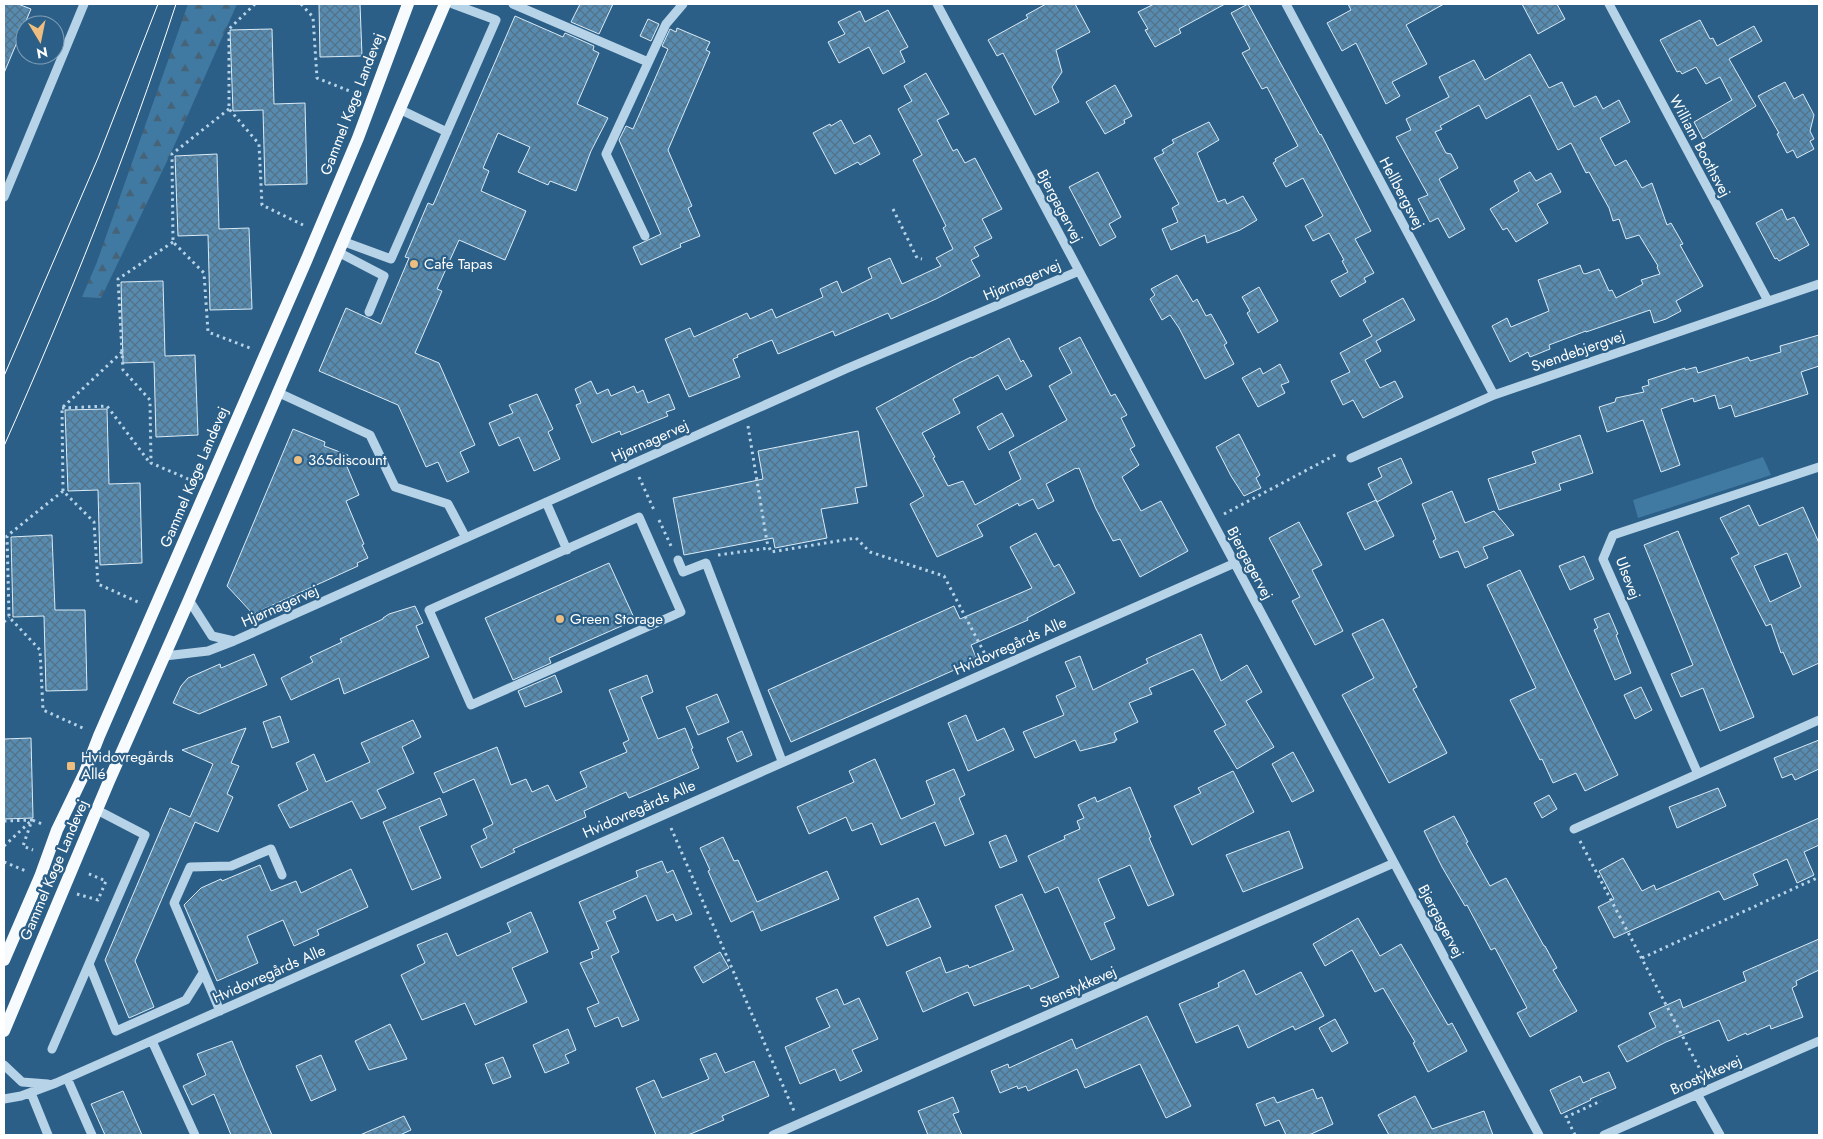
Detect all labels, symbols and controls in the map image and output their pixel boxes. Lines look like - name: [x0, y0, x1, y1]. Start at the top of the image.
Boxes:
- north arrow: [15, 15, 65, 65]
- street label: Gammel Køge Landevej: [315, 30, 389, 178]
- text: N: [35, 42, 49, 64]
- street label: William Boothsvej: [1664, 91, 1736, 201]
- street label: Hellbergsvej: [1374, 153, 1430, 233]
- street label: Bjergagervej: [1031, 165, 1089, 247]
- place label: Cafe Tapas: [424, 253, 493, 275]
- street label: Hjørnagervej: [980, 254, 1064, 306]
- marker: Cafe Tapas: [408, 258, 420, 270]
- street label: Svendebjergvej: [1528, 325, 1628, 377]
- street label: Gammel Køge Landevej: [154, 403, 234, 551]
- street label: Hjørnagervej: [608, 414, 692, 468]
- place label: 365discount: [308, 449, 387, 471]
- marker: 365discount: [292, 454, 304, 466]
- street label: Bjergagervej: [1221, 522, 1279, 604]
- street label: Ulsevej: [1610, 553, 1646, 603]
- street label: Hjørnagervej: [238, 579, 322, 633]
- place label: Green Storage: [570, 608, 663, 630]
- street label: Hvidovregårds Alle: [950, 611, 1070, 681]
- marker: Green Storage: [554, 613, 566, 625]
- place label: Hvidovregårds Allé: [81, 746, 174, 785]
- marker: Hvidovregårds Allé: [65, 760, 77, 772]
- street label: Hvidovregårds Alle: [579, 774, 699, 844]
- street label: Gammel Køge Landevej: [14, 796, 94, 944]
- street label: Bjergagervej: [1412, 880, 1470, 962]
- street label: Hvidovregårds Alle: [209, 939, 329, 1009]
- street label: Stenstykkevej: [1036, 960, 1120, 1014]
- street label: Brostykkevej: [1667, 1049, 1745, 1101]

